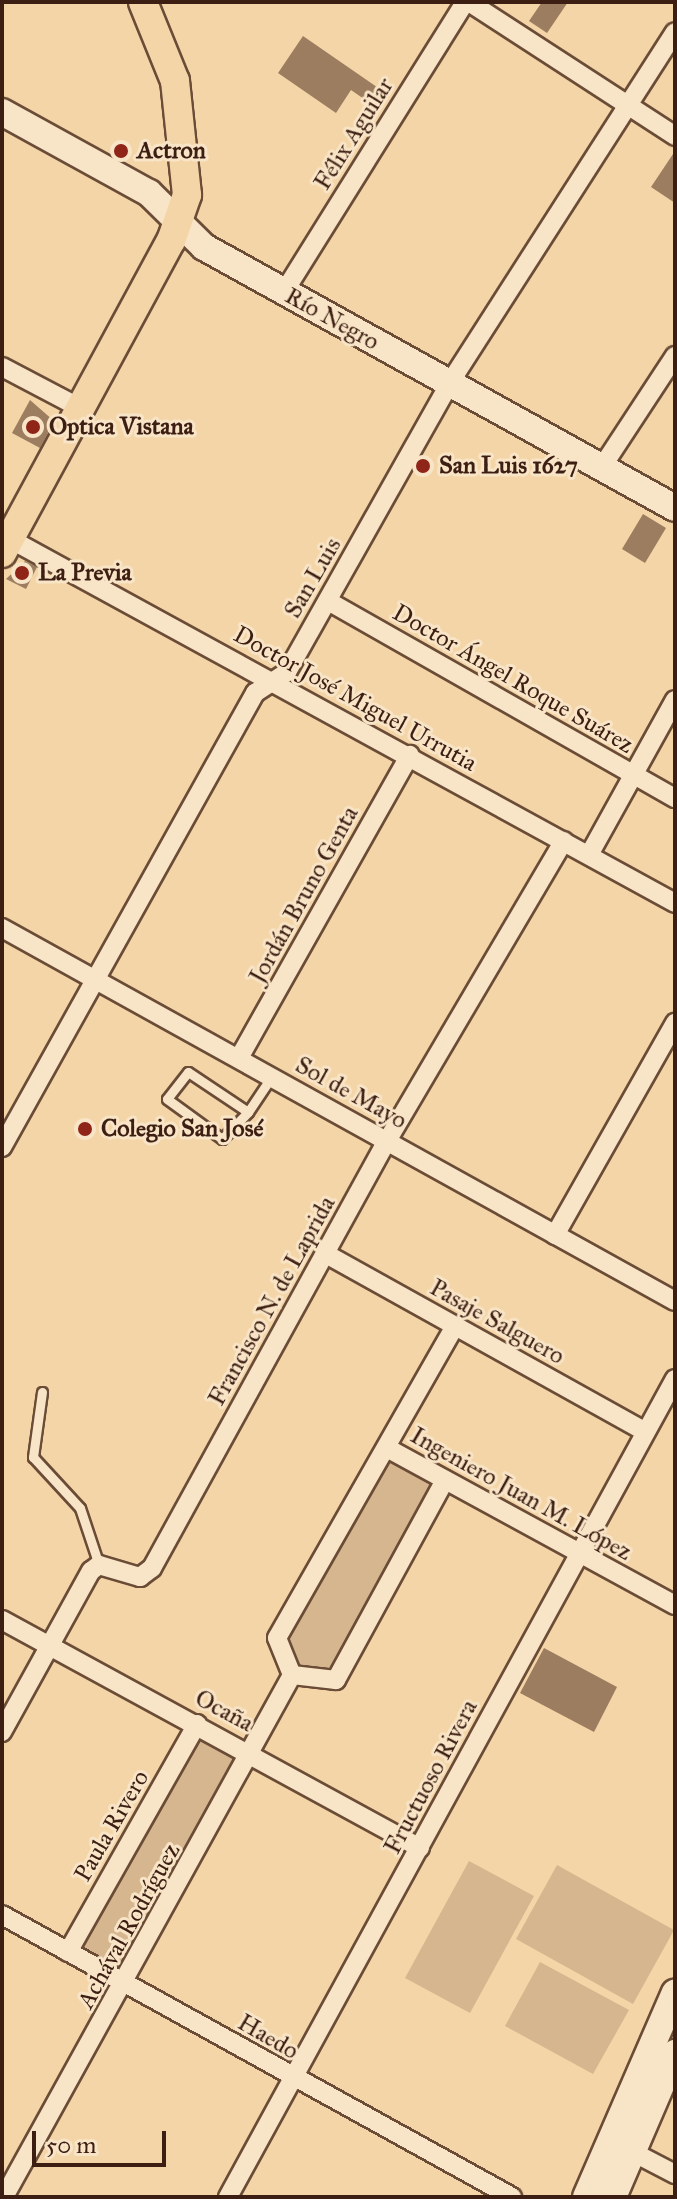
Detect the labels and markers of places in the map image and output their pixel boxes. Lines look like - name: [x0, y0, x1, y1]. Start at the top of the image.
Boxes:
- place label: Actron: [137, 137, 206, 165]
- marker: Actron: [112, 142, 130, 160]
- place label: Optica Vistana: [49, 413, 194, 441]
- marker: Optica Vistana: [24, 418, 42, 436]
- place label: San Luis 1627: [439, 452, 578, 480]
- marker: San Luis 1627: [414, 457, 432, 475]
- place label: La Previa: [38, 559, 132, 587]
- marker: La Previa: [13, 564, 31, 582]
- place label: Colegio San José: [101, 1115, 263, 1143]
- marker: Colegio San José: [76, 1120, 94, 1138]

